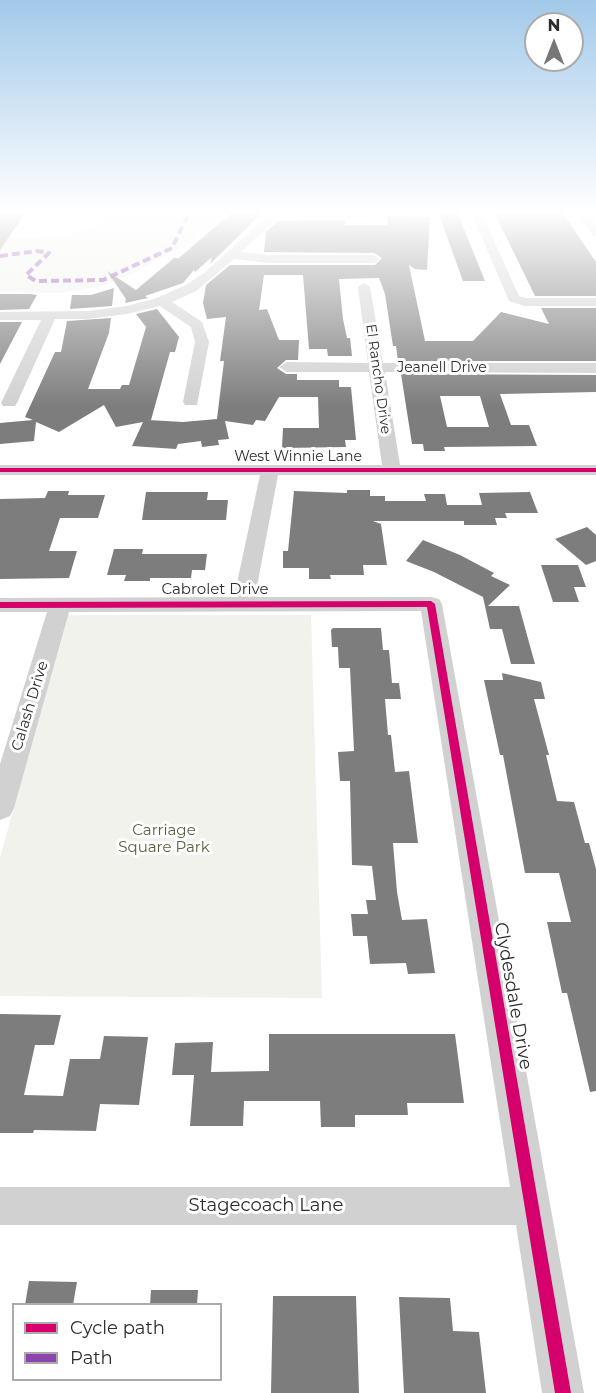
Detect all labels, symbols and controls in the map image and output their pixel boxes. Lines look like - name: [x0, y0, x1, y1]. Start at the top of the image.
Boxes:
- north arrow: [524, 12, 584, 72]
- text: N: [548, 16, 560, 35]
- street label: El Rancho Drive: [362, 323, 394, 435]
- street label: Jeanell Drive: [397, 360, 487, 376]
- street label: West Winnie Lane: [234, 449, 362, 465]
- street label: Cabrolet Drive: [161, 581, 269, 599]
- street label: Calash Drive: [8, 659, 52, 753]
- park label: Carriage Square Park: [118, 822, 210, 857]
- street label: Clydesdale Drive: [489, 921, 537, 1071]
- street label: Stagecoach Lane: [189, 1195, 343, 1217]
- legend: [12, 1303, 222, 1381]
- text: Cycle path: [70, 1317, 165, 1339]
- text: Path: [70, 1347, 113, 1369]

